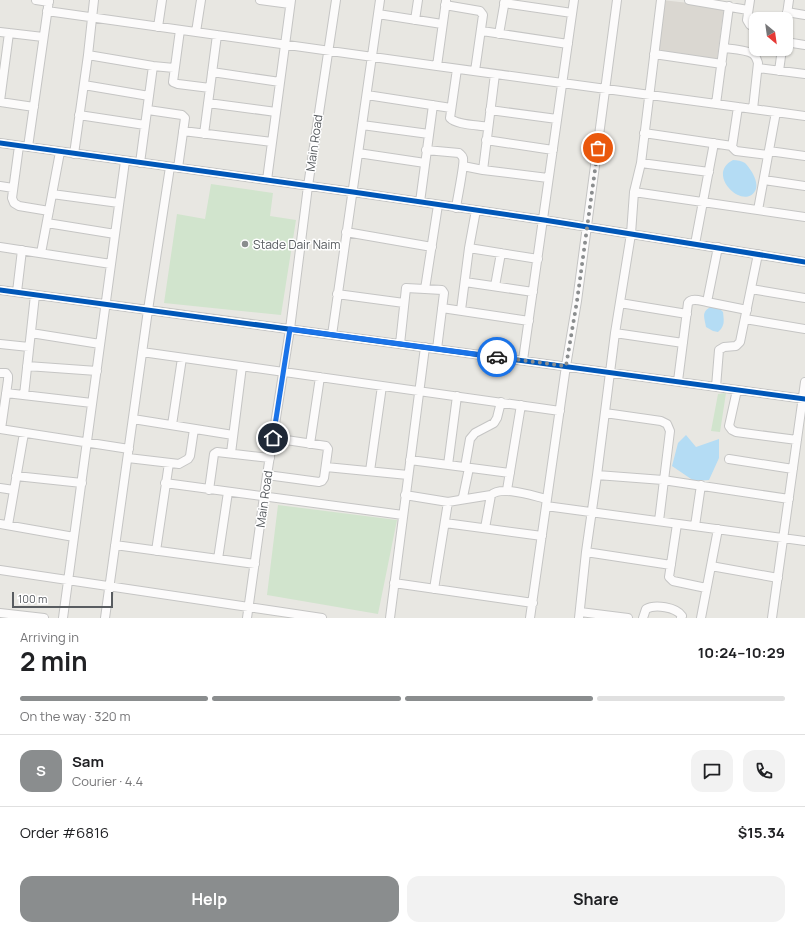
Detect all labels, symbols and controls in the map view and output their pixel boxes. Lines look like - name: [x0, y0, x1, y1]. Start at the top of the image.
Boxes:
- north arrow: [749, 12, 793, 56]
- map controls: [749, 12, 793, 56]
- street label: Main Road: [302, 113, 326, 173]
- pin: [581, 131, 615, 165]
- icon: bag: [587, 137, 609, 159]
- place label: Stade Dair Naim: [253, 236, 341, 253]
- marker: Stade Dair Naim: [240, 239, 250, 249]
- courier: [477, 337, 517, 377]
- icon: car: [486, 346, 508, 368]
- pin: [256, 421, 290, 455]
- icon: home: [262, 427, 284, 449]
- street label: Main Road: [252, 469, 276, 529]
- scale bar: [12, 590, 113, 609]
- text: 100 m: [18, 591, 47, 606]
- text: Arriving in: [20, 628, 79, 646]
- text: 10:24–10:29: [698, 642, 785, 663]
- text: 2 min: [20, 643, 88, 679]
- text: On the way · 320 m: [20, 707, 130, 725]
- button: chat: [691, 750, 733, 792]
- button: phone: [743, 750, 785, 792]
- text: Sam: [72, 751, 104, 772]
- text: S: [36, 760, 46, 781]
- text: Courier · 4.4: [72, 772, 143, 790]
- text: Order #6816: [20, 822, 109, 843]
- text: $15.34: [738, 822, 785, 843]
- button: Help: [20, 876, 399, 922]
- button: Share: [407, 876, 785, 922]

